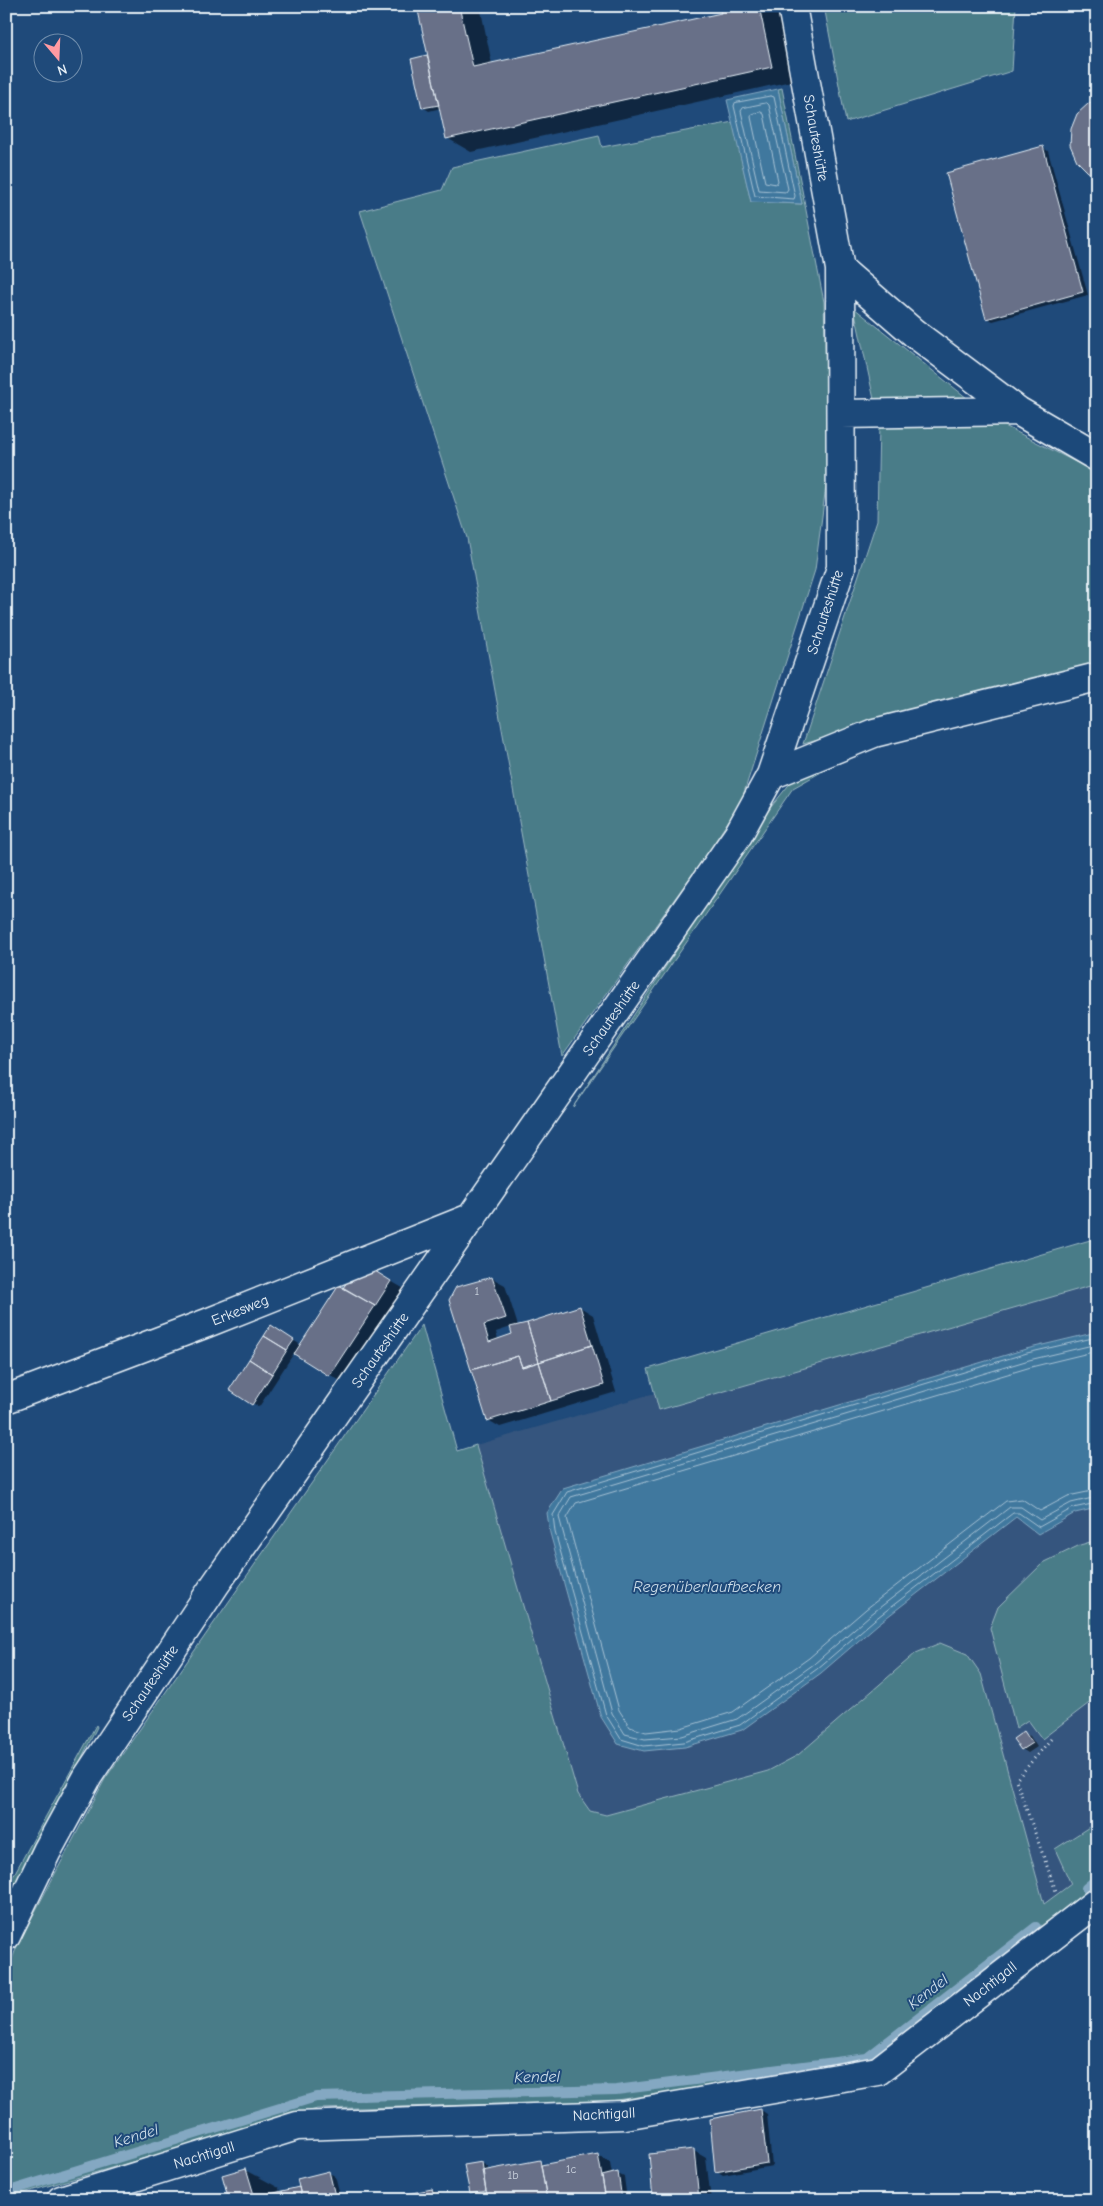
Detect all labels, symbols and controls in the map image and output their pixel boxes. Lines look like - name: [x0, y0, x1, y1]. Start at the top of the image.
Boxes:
- north arrow: [32, 32, 82, 82]
- text: N: [55, 60, 69, 79]
- street label: Schauteshütte: [800, 93, 833, 183]
- street label: Schauteshütte: [803, 567, 847, 657]
- street label: Schauteshütte: [578, 976, 644, 1059]
- house number: 1: [475, 1284, 480, 1298]
- street label: Erkesweg: [209, 1290, 271, 1330]
- street label: Schauteshütte: [347, 1308, 413, 1391]
- water label: Regenüberlaufbecken: [633, 1578, 781, 1596]
- street label: Schauteshütte: [118, 1641, 182, 1724]
- street label: Nachtigall: [960, 1958, 1020, 2010]
- water label: Kendel: [904, 1970, 952, 2013]
- water label: Kendel: [514, 2068, 561, 2086]
- street label: Nachtigall: [572, 2103, 636, 2125]
- water label: Kendel: [111, 2121, 161, 2151]
- street label: Nachtigall: [171, 2137, 237, 2173]
- house number: 1c: [566, 2162, 576, 2176]
- house number: 1b: [507, 2168, 519, 2182]

